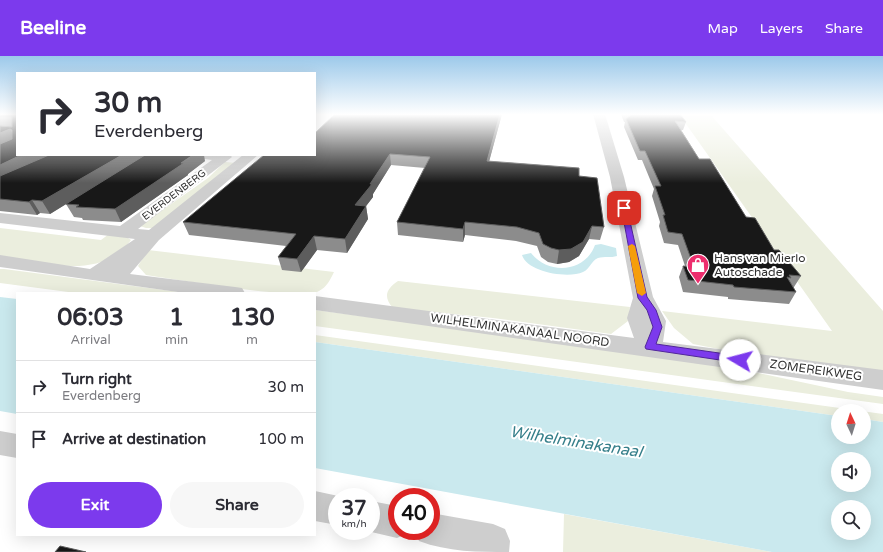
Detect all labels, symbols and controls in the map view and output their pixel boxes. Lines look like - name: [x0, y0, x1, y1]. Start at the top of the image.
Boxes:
- text: Beeline: [20, 17, 86, 39]
- text: Map: [708, 20, 738, 37]
- text: Layers: [760, 20, 803, 37]
- text: Share: [825, 20, 863, 37]
- text: 30 m: [94, 86, 162, 120]
- icon: right: [28, 88, 80, 140]
- text: Everdenberg: [94, 120, 203, 142]
- street label: EVERDENBERG: [140, 167, 208, 223]
- pin: [607, 191, 641, 225]
- icon: arrive: [613, 197, 635, 219]
- place label: Hans van Mierlo Autoschade: [714, 251, 806, 279]
- shop icon: Hans van Mierlo Autoschade: [685, 252, 711, 285]
- text: 06:03: [57, 303, 124, 332]
- text: 1: [169, 303, 184, 332]
- text: 130: [229, 303, 275, 332]
- street label: WILHELMINAKANAAL NOORD: [430, 311, 610, 349]
- text: Arrival: [70, 332, 111, 348]
- text: min: [165, 332, 188, 348]
- text: m: [246, 332, 258, 348]
- position arrow: [719, 339, 761, 381]
- street label: ZOMEREIKWEG: [769, 357, 863, 383]
- text: Turn right: [62, 370, 132, 388]
- icon: right: [28, 376, 50, 398]
- text: 30 m: [267, 378, 304, 396]
- text: Everdenberg: [62, 388, 141, 404]
- north arrow: [831, 404, 871, 444]
- map controls: [831, 404, 871, 540]
- water label: Wilhelminakanaal: [509, 422, 645, 463]
- icon: arrive: [28, 428, 50, 450]
- text: Arrive at destination: [62, 430, 206, 448]
- text: 100 m: [258, 430, 304, 448]
- button: sound: [831, 452, 871, 492]
- button: Exit: [28, 482, 162, 528]
- button: Share: [170, 482, 304, 528]
- speed limit sign: 40: [388, 488, 440, 540]
- text: 37: [341, 497, 367, 521]
- button: search: [831, 500, 871, 540]
- text: km/h: [341, 518, 367, 530]

